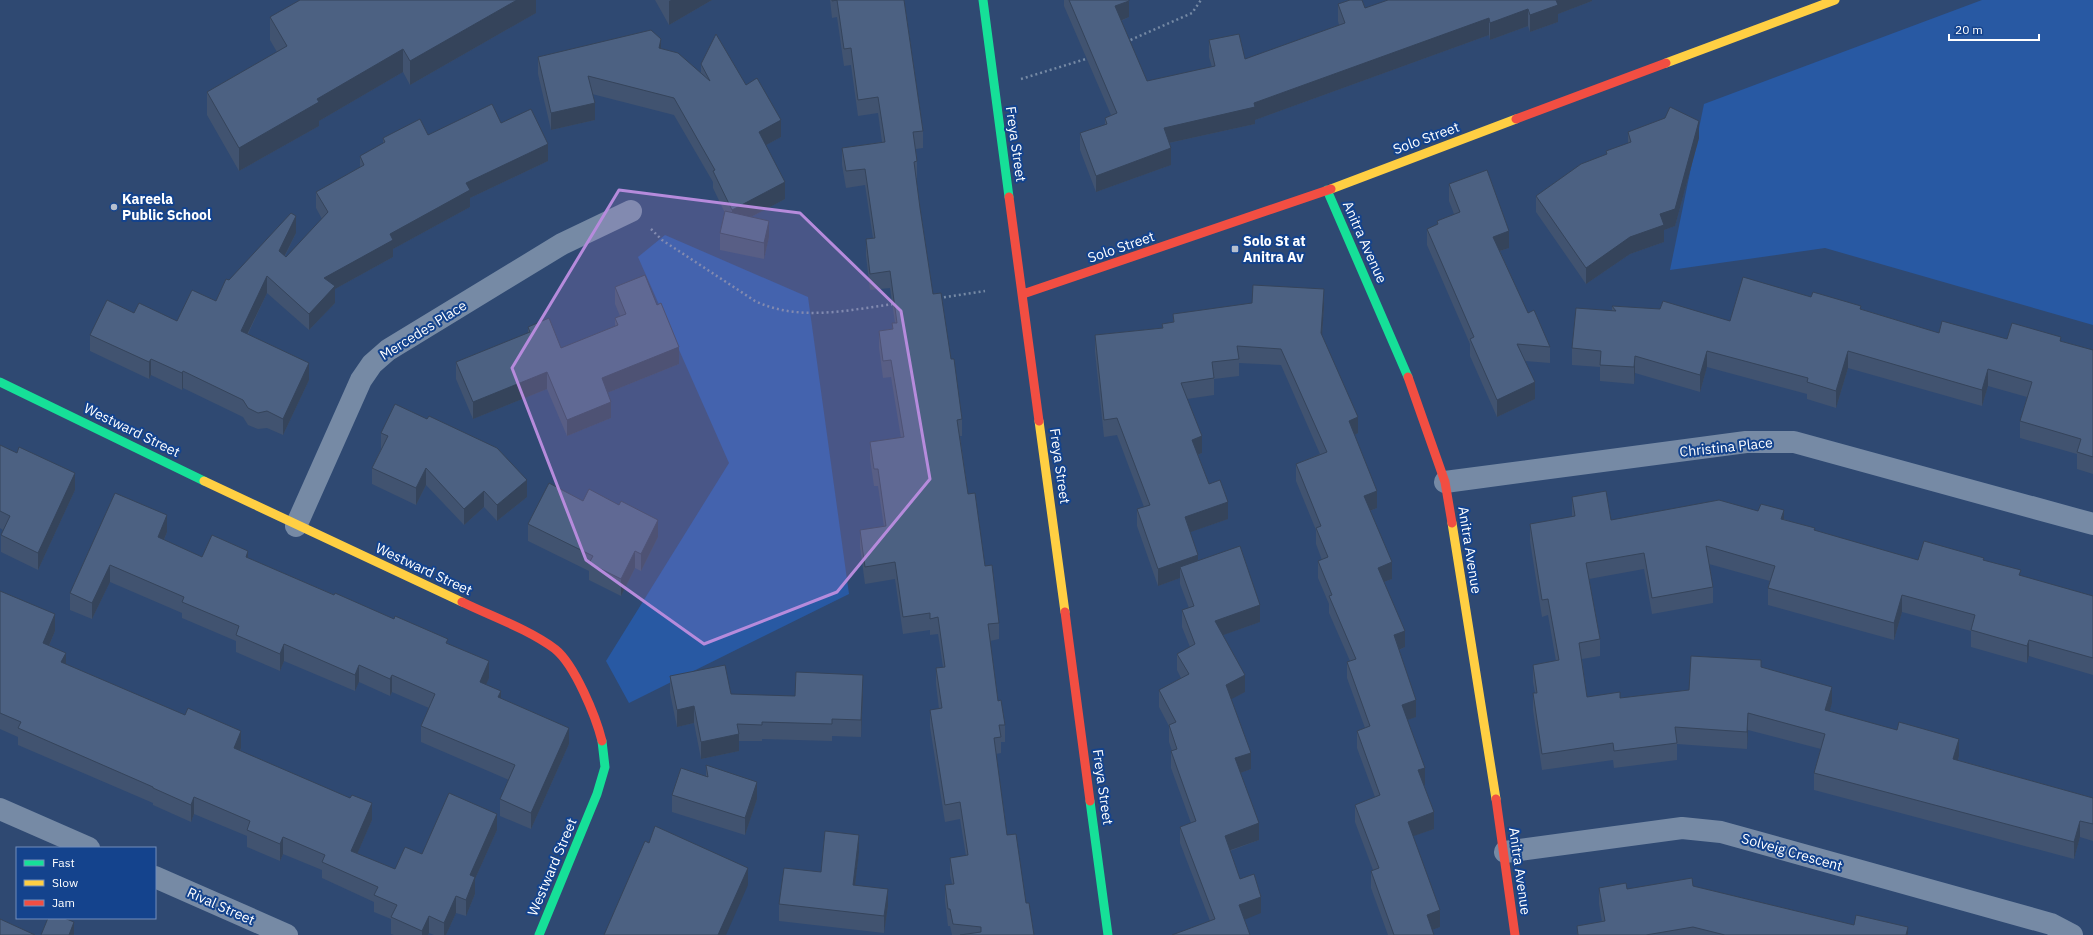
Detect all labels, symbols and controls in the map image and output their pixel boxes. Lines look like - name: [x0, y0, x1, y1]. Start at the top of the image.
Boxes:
- scale bar: [1949, 16, 2039, 42]
- text: 20 m: [1955, 22, 1983, 37]
- street label: Freya Street: [1002, 105, 1030, 183]
- street label: Solo Street: [1390, 118, 1462, 158]
- place label: Kareela Public School: [122, 190, 211, 224]
- street label: Anitra Avenue: [1339, 198, 1391, 286]
- marker: Kareela Public School: [109, 202, 119, 212]
- street label: Solo Street: [1085, 227, 1157, 267]
- place label: Solo St at Anitra Av: [1243, 232, 1306, 266]
- marker: Solo St at Anitra Av: [1230, 244, 1240, 254]
- street label: Mercedes Place: [376, 296, 470, 364]
- street label: Westward Street: [81, 399, 183, 461]
- street label: Freya Street: [1046, 427, 1074, 505]
- street label: Christina Place: [1679, 433, 1774, 461]
- street label: Anitra Avenue: [1454, 505, 1486, 595]
- street label: Westward Street: [373, 539, 475, 599]
- street label: Freya Street: [1089, 748, 1117, 826]
- street label: Westward Street: [523, 815, 581, 919]
- street label: Anitra Avenue: [1505, 826, 1535, 916]
- street label: Solveig Crescent: [1739, 829, 1845, 875]
- legend: [16, 847, 156, 919]
- text: Fast: [52, 855, 75, 870]
- text: Slow: [52, 875, 78, 890]
- street label: Rival Street: [184, 883, 258, 929]
- text: Jam: [52, 895, 75, 910]

